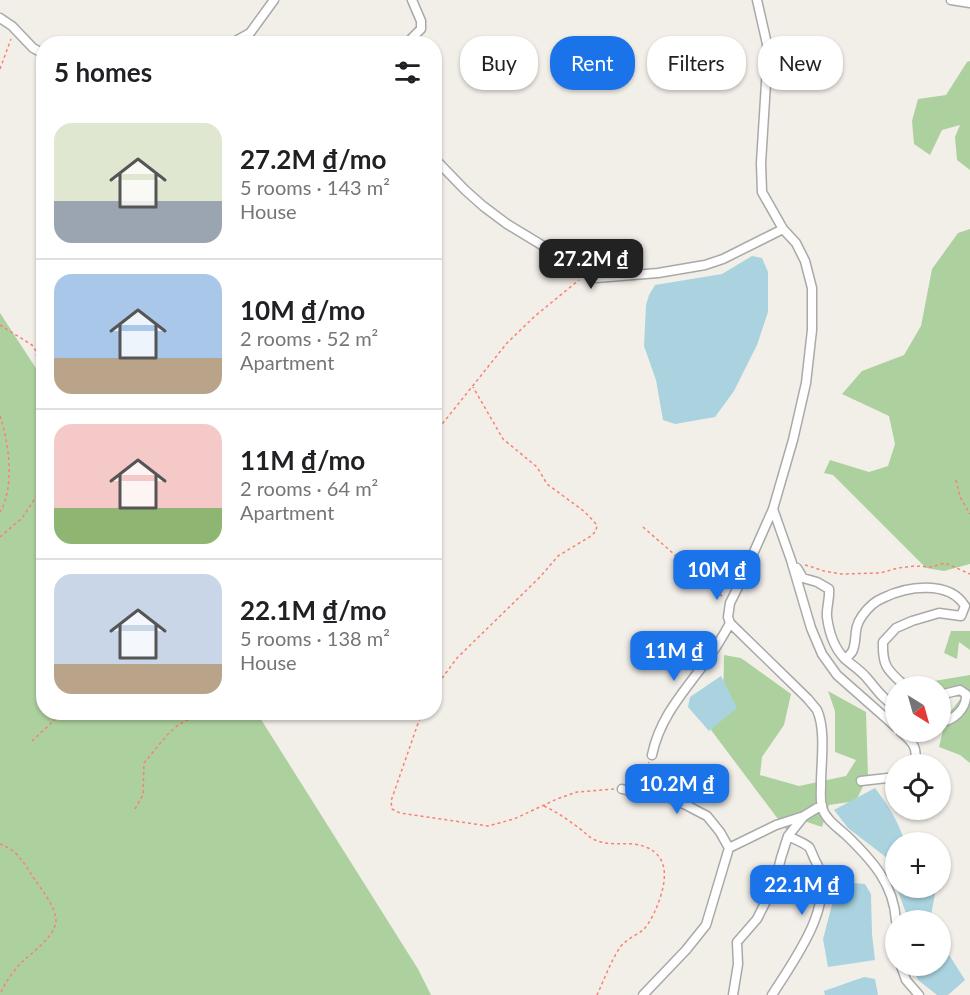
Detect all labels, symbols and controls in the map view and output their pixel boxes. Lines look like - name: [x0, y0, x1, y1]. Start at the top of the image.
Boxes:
- chip: Buy: [460, 36, 538, 90]
- chip: Rent: [550, 36, 635, 90]
- chip: Filters: [647, 36, 746, 90]
- chip: New: [758, 36, 843, 90]
- text: 5 homes: [54, 56, 152, 88]
- icon: filters: [391, 56, 424, 89]
- text: 27.2M ₫/mo: [240, 143, 386, 175]
- icon: home: [102, 147, 174, 219]
- text: 5 rooms · 143 m²: [240, 175, 390, 199]
- text: House: [240, 199, 297, 223]
- pin: 27.2M ₫: [536, 239, 646, 290]
- text: 27.2M ₫: [553, 246, 629, 270]
- text: 10M ₫/mo: [240, 294, 365, 326]
- icon: home: [102, 298, 174, 370]
- text: 2 rooms · 52 m²: [240, 326, 378, 350]
- text: Apartment: [240, 350, 334, 374]
- text: 11M ₫/mo: [240, 444, 365, 476]
- icon: home: [102, 448, 174, 520]
- text: 2 rooms · 64 m²: [240, 476, 378, 500]
- text: Apartment: [240, 500, 334, 524]
- pin: 10M ₫: [675, 550, 759, 601]
- text: 10M ₫: [687, 557, 747, 581]
- text: 22.1M ₫/mo: [240, 594, 386, 626]
- icon: home: [102, 598, 174, 670]
- text: 5 rooms · 138 m²: [240, 626, 390, 650]
- pin: 11M ₫: [632, 631, 716, 682]
- text: 11M ₫: [644, 638, 704, 662]
- text: House: [240, 650, 297, 674]
- north arrow: [885, 676, 951, 742]
- map controls: [885, 676, 951, 976]
- button: locate: [885, 754, 951, 820]
- pin: 10.2M ₫: [622, 764, 732, 815]
- text: 10.2M ₫: [639, 771, 715, 795]
- button: +: [885, 832, 951, 898]
- pin: 22.1M ₫: [747, 865, 857, 916]
- text: 22.1M ₫: [764, 872, 840, 896]
- button: −: [885, 910, 951, 976]

